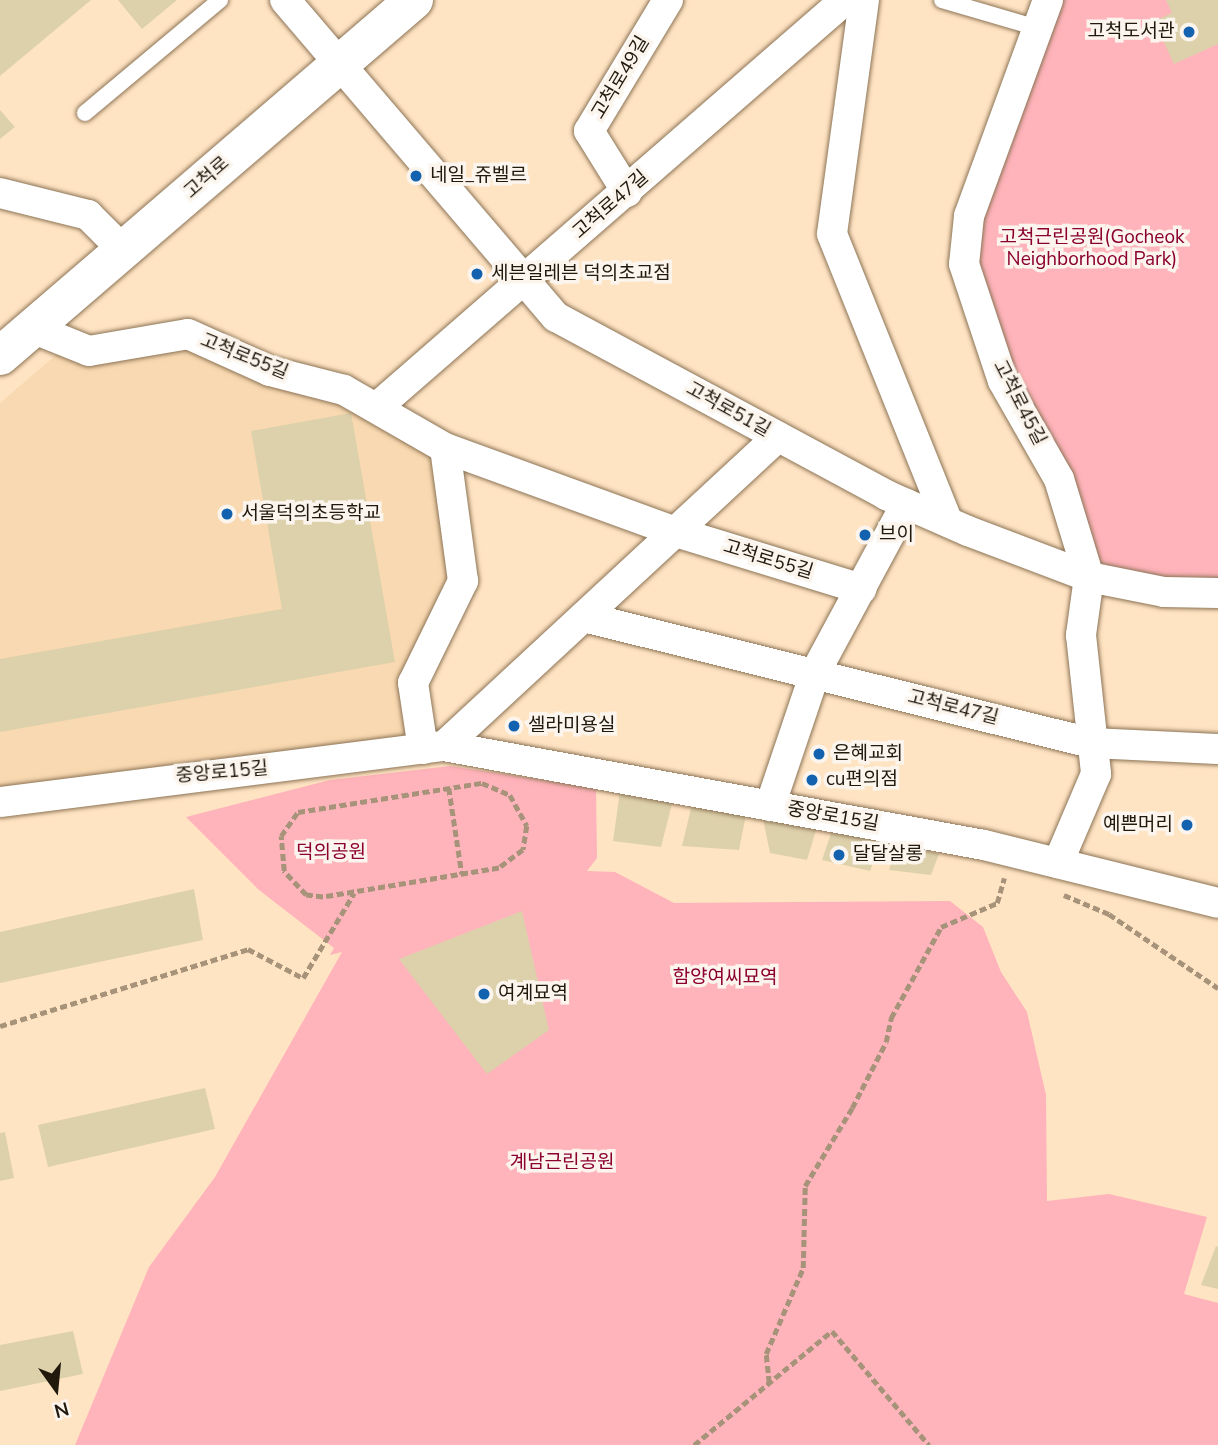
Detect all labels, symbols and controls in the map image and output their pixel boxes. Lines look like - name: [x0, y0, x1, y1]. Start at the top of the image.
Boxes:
- place label: 고척도서관: [1088, 21, 1175, 43]
- marker: 고척도서관: [1181, 24, 1197, 40]
- street label: 고척로49길: [587, 32, 655, 124]
- street label: 고척로: [180, 152, 234, 204]
- place label: 네일_쥬벨르: [430, 165, 527, 187]
- street label: 고척로47길: [569, 166, 653, 244]
- marker: 네일_쥬벨르: [408, 168, 424, 184]
- park label: 고척근린공원(Gocheok Neighborhood Park): [999, 227, 1185, 271]
- place label: 세븐일레븐 덕의초교점: [491, 263, 671, 285]
- marker: 세븐일레븐 덕의초교점: [469, 266, 485, 282]
- street label: 고척로55길: [197, 329, 291, 385]
- street label: 고척로45길: [988, 357, 1050, 449]
- street label: 고척로51길: [682, 378, 774, 442]
- place label: 서울덕의초등학교: [241, 503, 381, 525]
- marker: 서울덕의초등학교: [219, 506, 235, 522]
- place label: 브이: [879, 524, 914, 546]
- marker: 브이: [857, 527, 873, 543]
- street label: 고척로55길: [720, 536, 816, 584]
- street label: 고척로47길: [905, 686, 1001, 730]
- place label: 셀라미용실: [528, 715, 615, 737]
- marker: 셀라미용실: [506, 718, 522, 734]
- place label: 은혜교회: [833, 743, 903, 765]
- marker: 은혜교회: [811, 746, 827, 762]
- street label: 중앙로15길: [175, 758, 269, 788]
- place label: cu편의점: [826, 769, 898, 791]
- marker: cu편의점: [804, 772, 820, 788]
- street label: 중앙로15길: [785, 798, 881, 836]
- place label: 예쁜머리: [1103, 814, 1173, 836]
- marker: 예쁜머리: [1179, 817, 1195, 833]
- park label: 덕의공원: [296, 842, 366, 864]
- place label: 달달살롱: [853, 844, 923, 866]
- marker: 달달살롱: [831, 847, 847, 863]
- park label: 함양여씨묘역: [673, 967, 777, 989]
- place label: 여계묘역: [498, 983, 568, 1005]
- marker: 여계묘역: [476, 986, 492, 1002]
- park label: 계남근린공원: [510, 1152, 614, 1174]
- north arrow: [21, 1354, 91, 1424]
- text: N: [51, 1395, 72, 1424]

